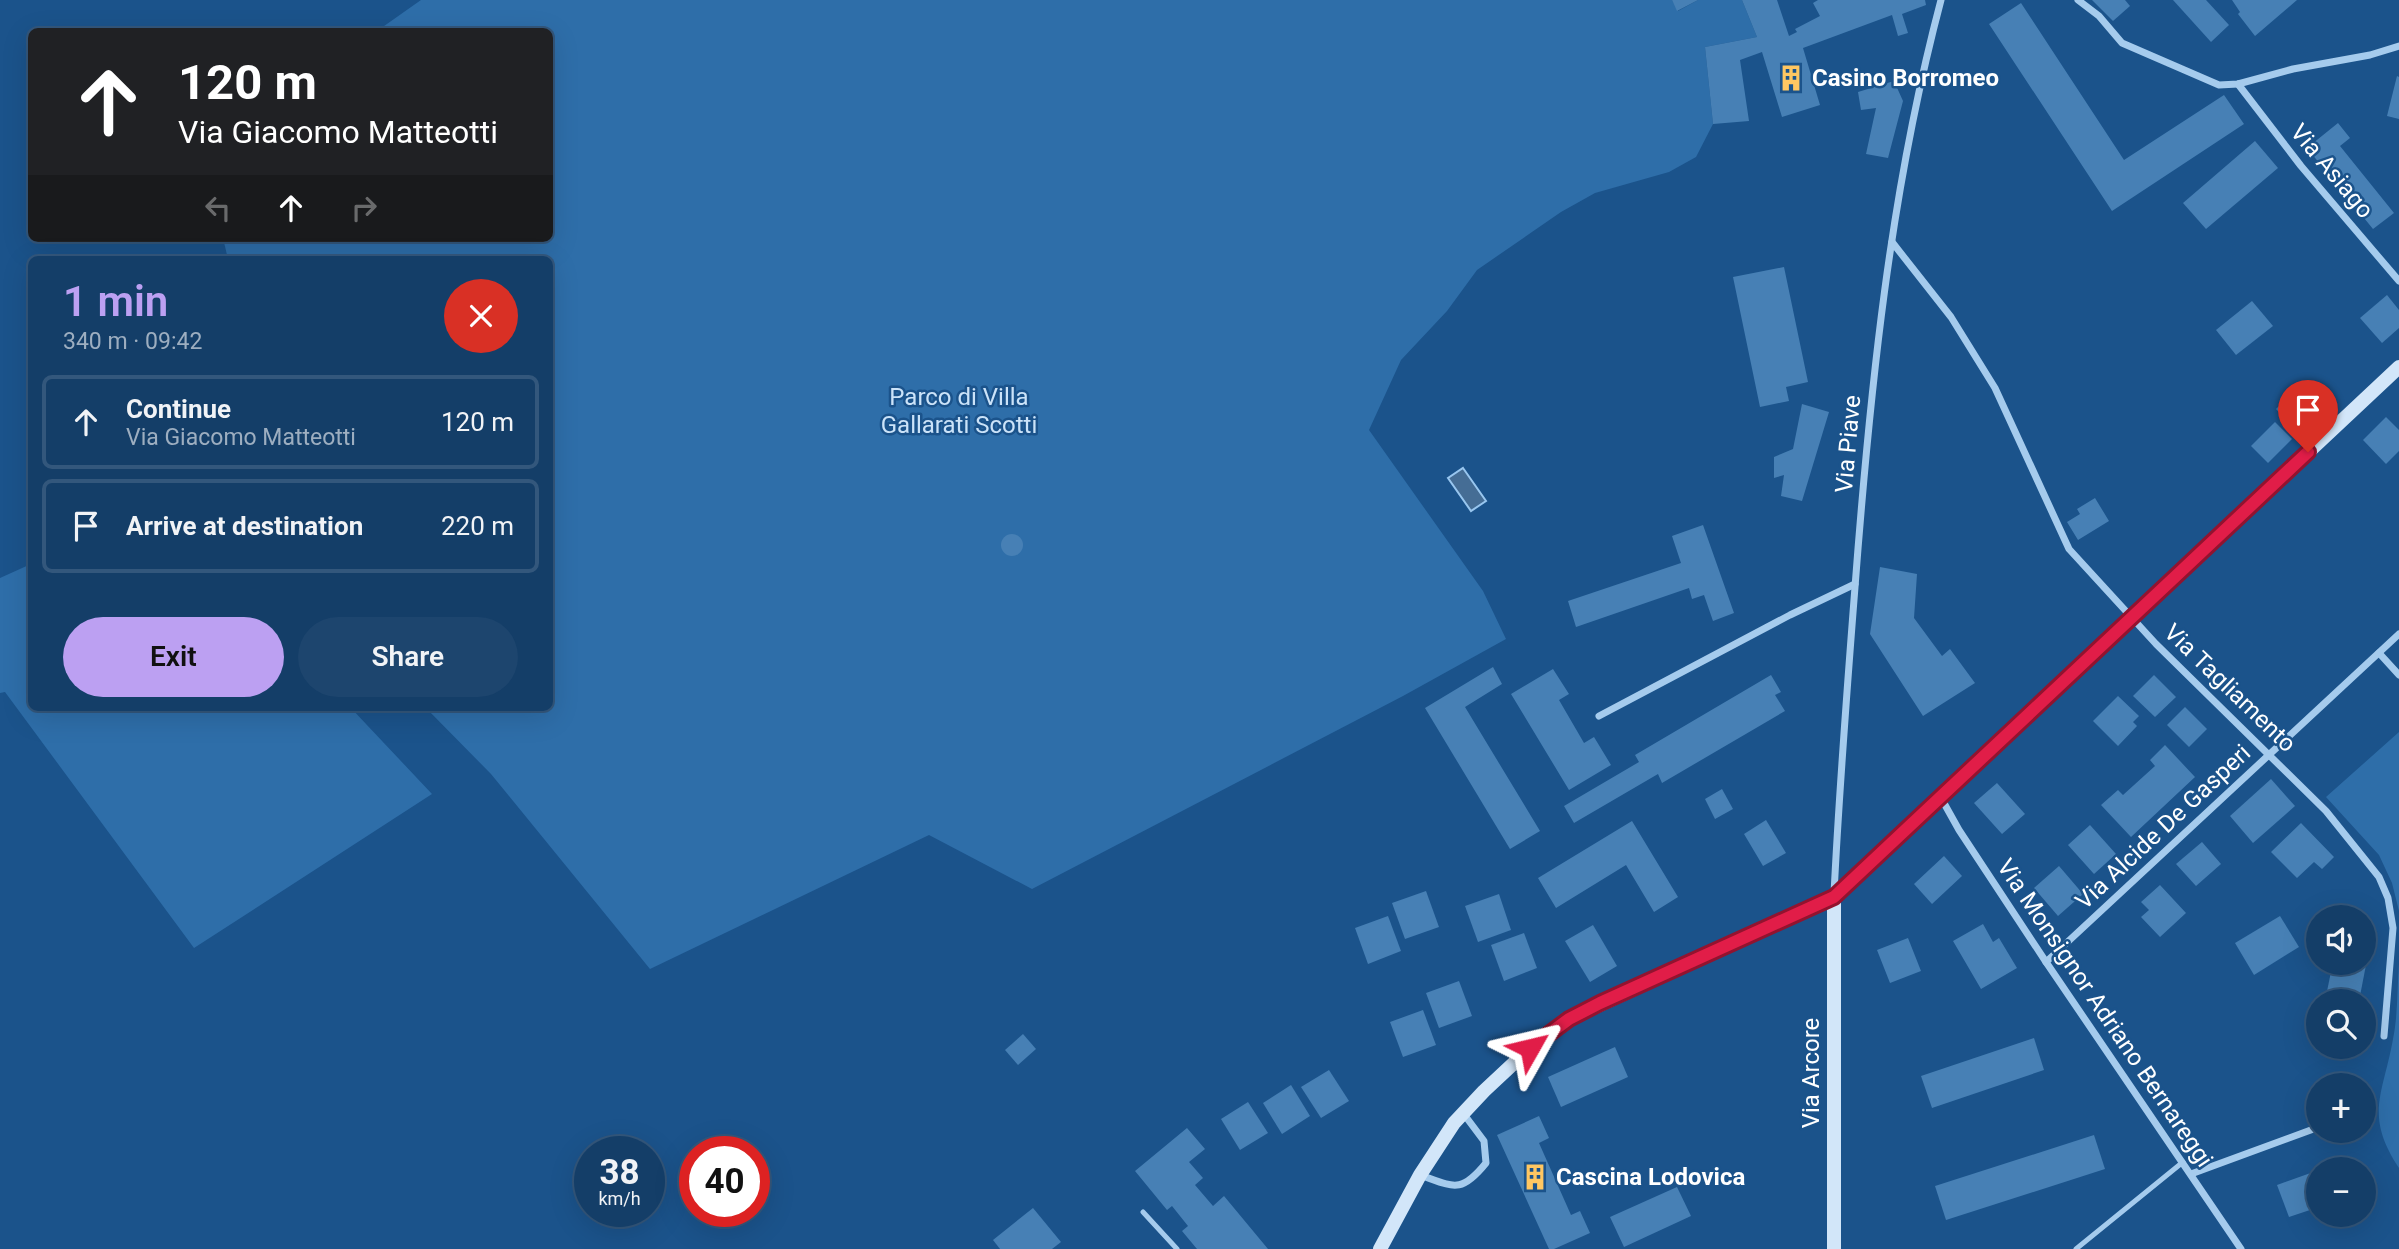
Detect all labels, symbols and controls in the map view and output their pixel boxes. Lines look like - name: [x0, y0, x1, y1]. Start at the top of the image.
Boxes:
- text: 120 m: [178, 54, 317, 111]
- icon: ahead: [63, 56, 154, 147]
- building icon: Casino Borromeo: [1776, 63, 1806, 93]
- place label: Casino Borromeo: [1812, 64, 1999, 92]
- text: Via Giacomo Matteotti: [178, 113, 498, 151]
- street label: Via Asiago: [2285, 118, 2379, 224]
- icon: left: [199, 189, 237, 227]
- icon: ahead: [272, 189, 310, 227]
- icon: right: [345, 189, 383, 227]
- text: 1 min: [63, 277, 168, 326]
- button: close: [444, 279, 518, 353]
- text: 340 m · 09:42: [63, 328, 202, 355]
- pin: [2278, 380, 2338, 452]
- park label: Parco di Villa Gallarati Scotti: [881, 383, 1037, 439]
- icon: arrive: [2289, 391, 2327, 429]
- text: Continue: [126, 394, 231, 424]
- street label: Via Piave: [1830, 394, 1866, 494]
- icon: ahead: [67, 403, 105, 441]
- text: 120 m: [441, 407, 514, 437]
- text: Via Giacomo Matteotti: [126, 424, 356, 451]
- icon: arrive: [67, 507, 105, 545]
- text: Arrive at destination: [126, 511, 363, 541]
- text: 220 m: [441, 511, 514, 541]
- button: Exit: [63, 617, 284, 697]
- button: Share: [298, 617, 518, 697]
- street label: Via Tagliamento: [2158, 618, 2302, 758]
- street label: Via Alcide De Gasperi: [2070, 739, 2256, 915]
- street label: Via Monsignor Adriano Bernareggi: [1991, 854, 2219, 1172]
- map controls: [2306, 905, 2376, 1227]
- button: sound: [2306, 905, 2376, 975]
- button: search: [2306, 989, 2376, 1059]
- position arrow: [1493, 1011, 1567, 1085]
- street label: Via Arcore: [1797, 1018, 1825, 1128]
- button: +: [2306, 1073, 2376, 1143]
- speed limit sign: 40: [679, 1136, 770, 1227]
- text: 38: [599, 1152, 640, 1193]
- button: −: [2306, 1157, 2376, 1227]
- building icon: Cascina Lodovica: [1520, 1162, 1550, 1192]
- place label: Cascina Lodovica: [1556, 1163, 1745, 1191]
- text: km/h: [598, 1188, 641, 1209]

